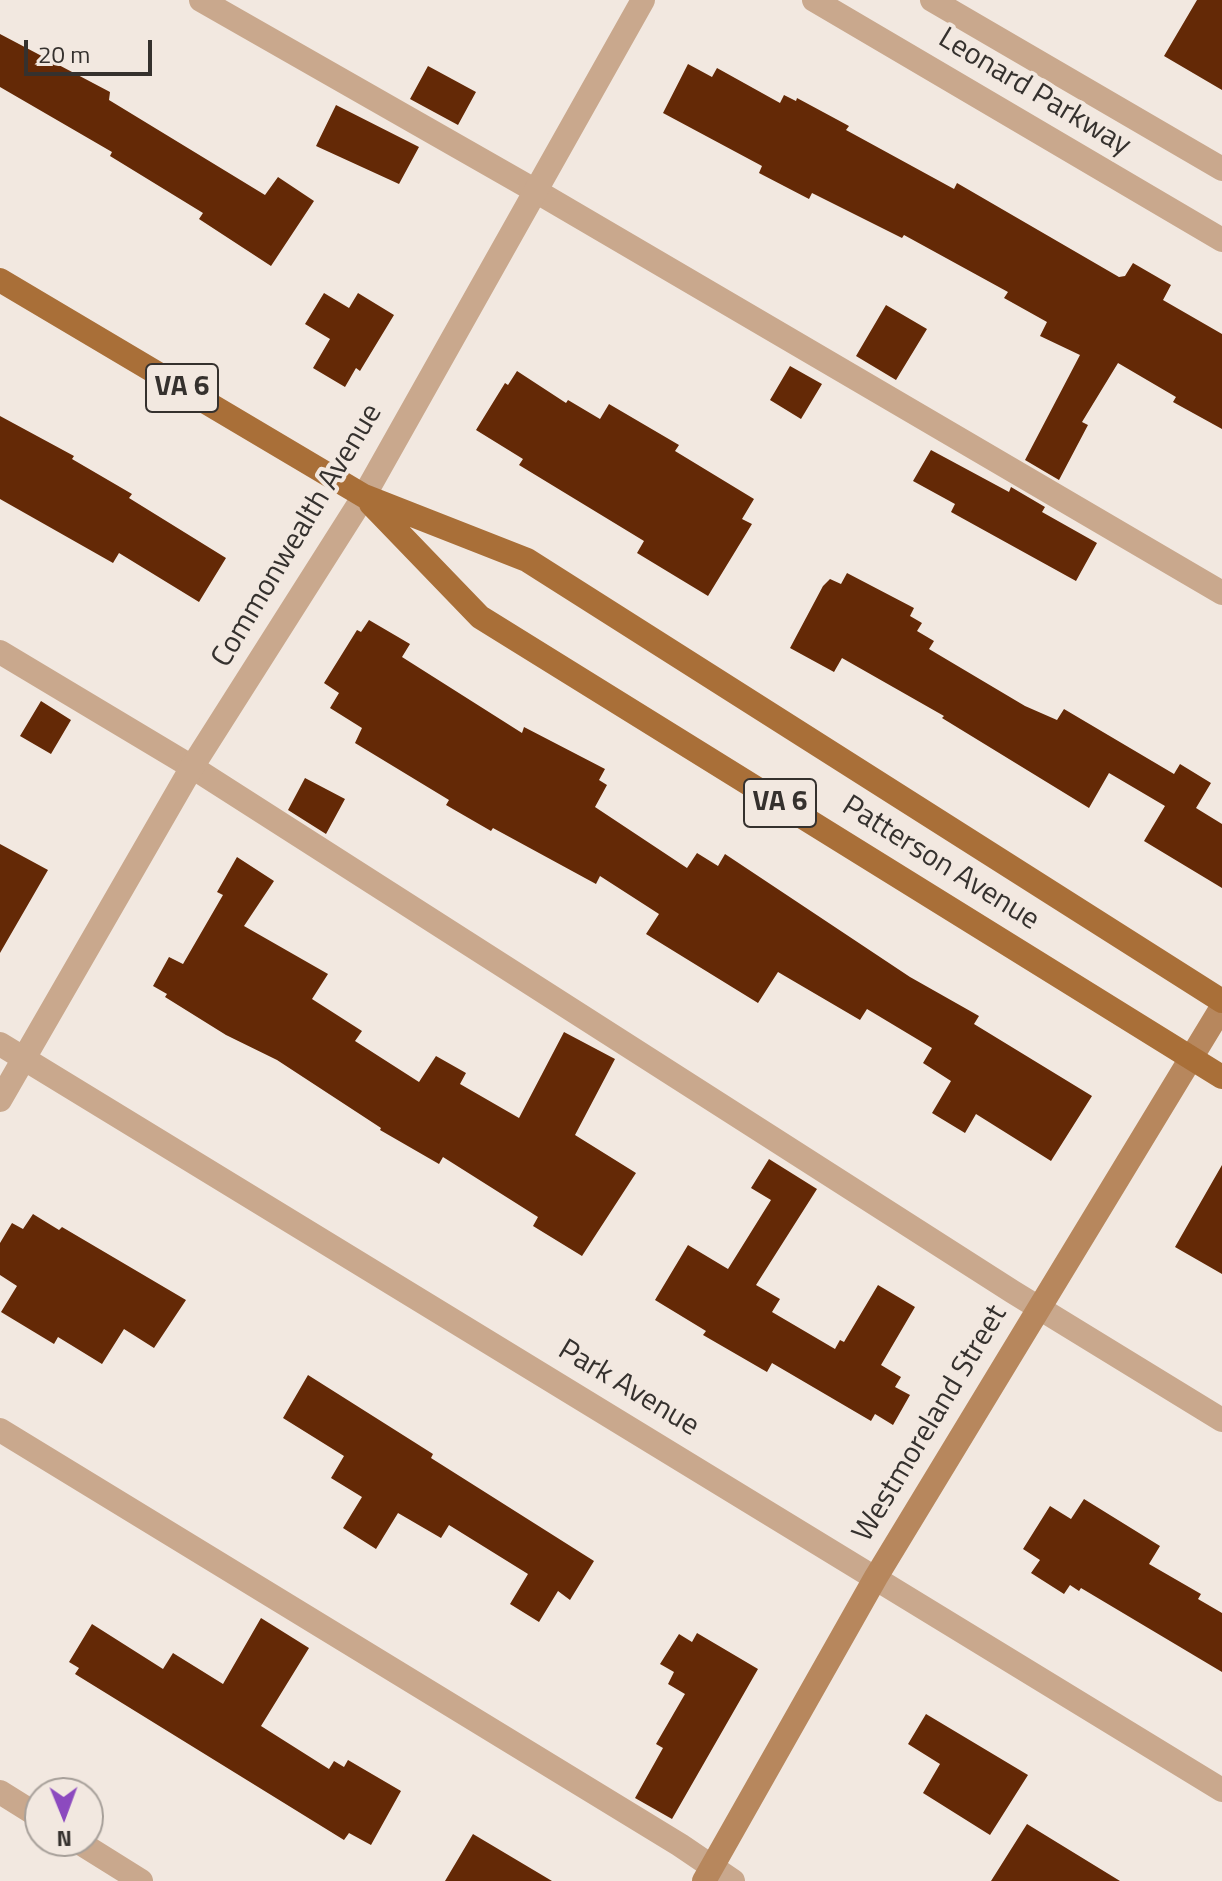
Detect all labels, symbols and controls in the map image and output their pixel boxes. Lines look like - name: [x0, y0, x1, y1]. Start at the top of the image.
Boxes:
- street label: Leonard Parkway: [931, 21, 1137, 165]
- scale bar: [28, 24, 156, 74]
- text: 20 m: [38, 36, 90, 72]
- road number: VA 6: [146, 364, 218, 412]
- street label: Commonwealth Avenue: [205, 398, 391, 674]
- road number: VA 6: [744, 779, 816, 827]
- street label: Patterson Avenue: [835, 789, 1045, 939]
- street label: Westmoreland Street: [846, 1299, 1016, 1549]
- street label: Park Avenue: [551, 1333, 705, 1445]
- north arrow: [24, 1777, 104, 1857]
- text: N: [56, 1822, 72, 1856]

